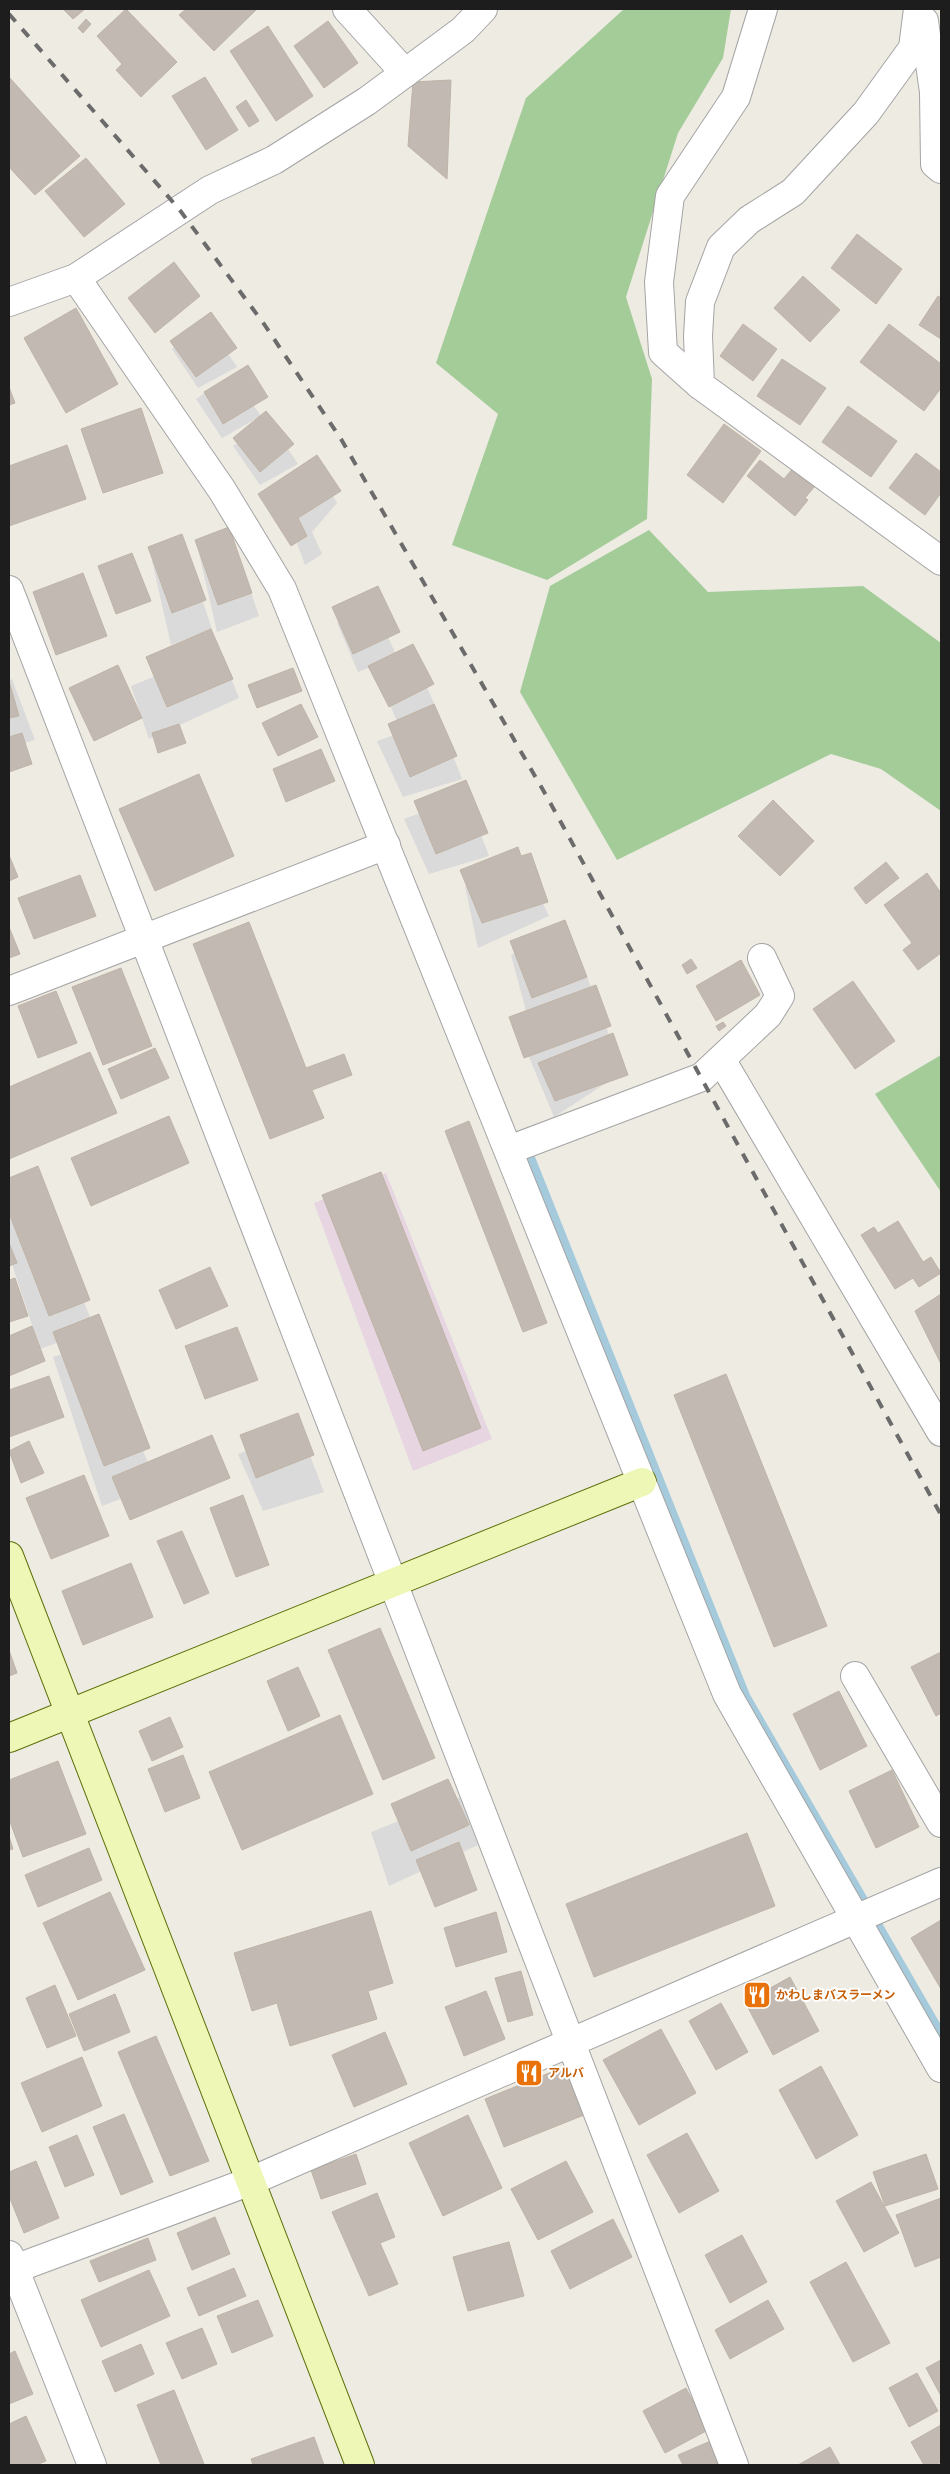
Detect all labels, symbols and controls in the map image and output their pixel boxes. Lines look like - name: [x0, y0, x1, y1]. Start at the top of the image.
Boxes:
- restaurant icon: かわしまバスラーメン: [742, 1980, 772, 2010]
- place label: かわしまバスラーメン: [776, 1988, 896, 2002]
- restaurant icon: アルバ: [514, 2058, 544, 2088]
- place label: アルバ: [548, 2066, 584, 2080]

